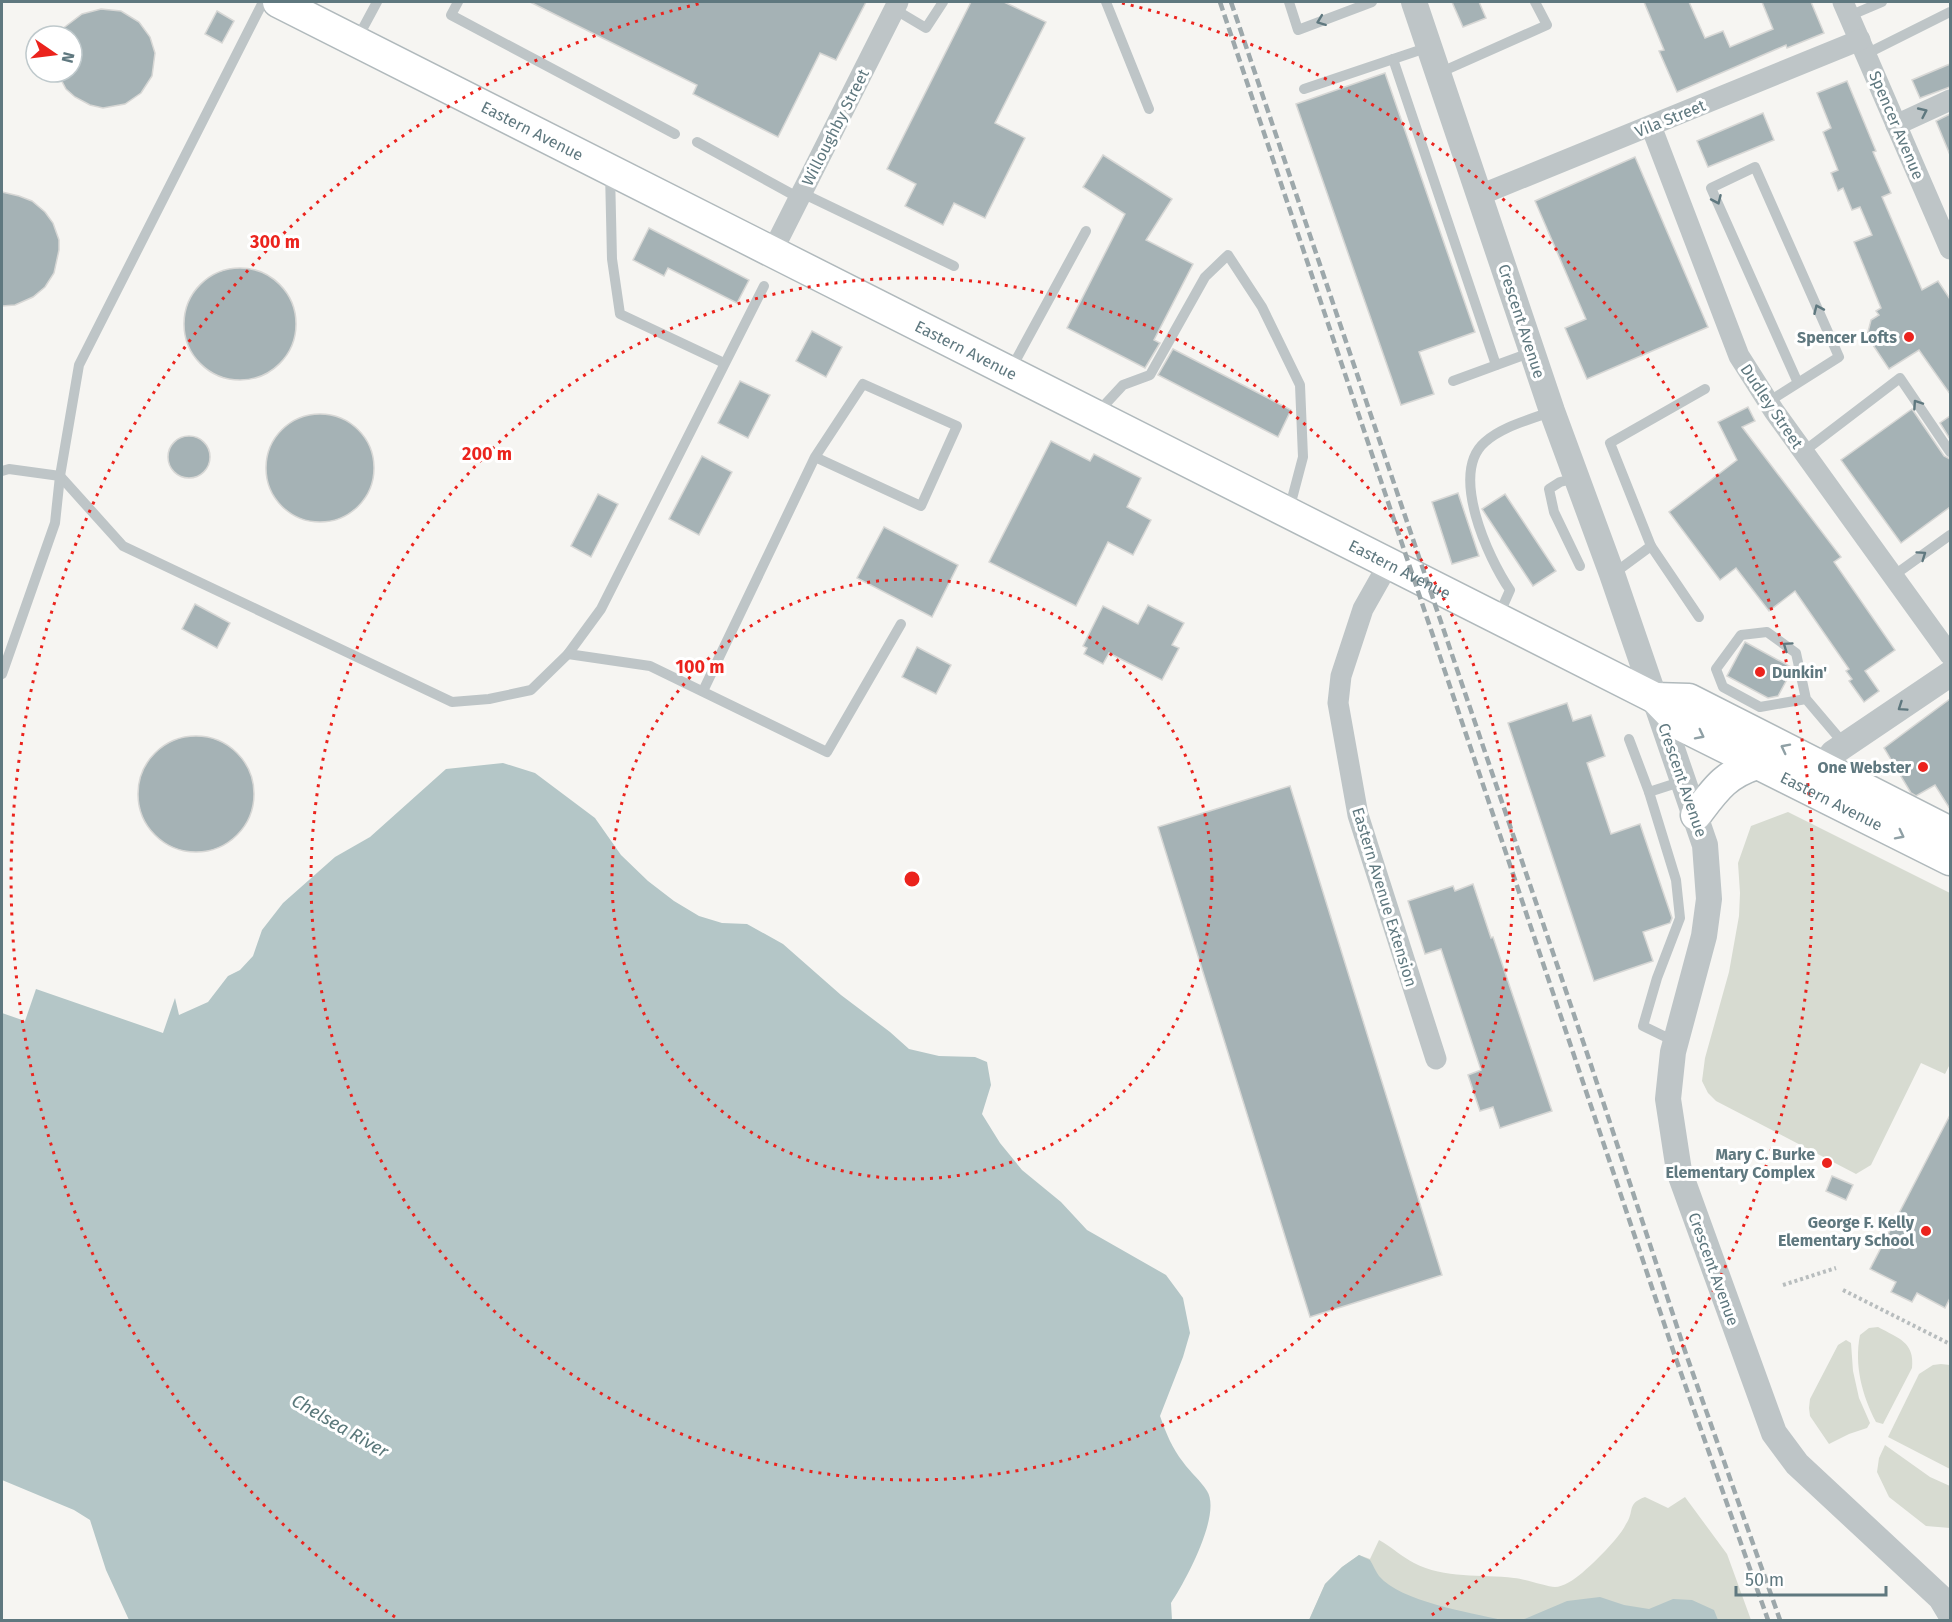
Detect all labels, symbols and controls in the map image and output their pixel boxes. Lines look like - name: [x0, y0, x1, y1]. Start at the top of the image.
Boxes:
- one-way arrow: [1316, 14, 1327, 26]
- north arrow: [24, 24, 84, 84]
- text: N: [58, 50, 79, 65]
- street label: Willoughby Street: [798, 66, 873, 189]
- street label: Spencer Avenue: [1865, 68, 1928, 182]
- street label: Vila Street: [1632, 96, 1708, 141]
- street label: Eastern Avenue: [478, 97, 586, 165]
- one-way arrow: [1917, 108, 1928, 120]
- one-way arrow: [1709, 193, 1721, 204]
- text: 300 m: [249, 231, 300, 253]
- street label: Crescent Avenue: [1494, 262, 1549, 381]
- one-way arrow: [1813, 304, 1825, 315]
- street label: Eastern Avenue: [912, 317, 1020, 384]
- place label: Spencer Lofts: [1797, 328, 1897, 347]
- marker: Spencer Lofts: [1902, 330, 1916, 344]
- street label: Dudley Street: [1736, 360, 1807, 452]
- one-way arrow: [1914, 399, 1925, 410]
- text: 200 m: [462, 443, 512, 465]
- street label: Eastern Avenue: [1345, 536, 1454, 603]
- one-way arrow: [1915, 551, 1926, 562]
- one-way arrow: [1783, 642, 1794, 653]
- text: 100 m: [676, 656, 724, 678]
- place label: Dunkin': [1772, 663, 1827, 682]
- marker: Dunkin': [1753, 665, 1767, 679]
- one-way arrow: [1898, 699, 1908, 711]
- street label: Crescent Avenue: [1654, 721, 1711, 840]
- one-way arrow: [1694, 728, 1704, 739]
- one-way arrow: [1781, 744, 1792, 756]
- place label: One Webster: [1817, 758, 1912, 777]
- marker: One Webster: [1916, 760, 1930, 774]
- street label: Eastern Avenue: [1777, 768, 1886, 835]
- street label: Eastern Avenue Extension: [1348, 805, 1421, 989]
- one-way arrow: [1894, 828, 1905, 840]
- centre of rings: [902, 869, 922, 889]
- place label: Mary C. Burke Elementary Complex: [1666, 1145, 1816, 1182]
- marker: Mary C. Burke Elementary Complex: [1820, 1156, 1834, 1170]
- street label: Crescent Avenue: [1684, 1210, 1743, 1328]
- place label: George F. Kelly Elementary School: [1778, 1213, 1915, 1250]
- marker: George F. Kelly Elementary School: [1919, 1224, 1933, 1238]
- water label: Chelsea River: [288, 1390, 393, 1463]
- scale bar: [1736, 1559, 1886, 1597]
- text: 50 m: [1745, 1569, 1784, 1591]

